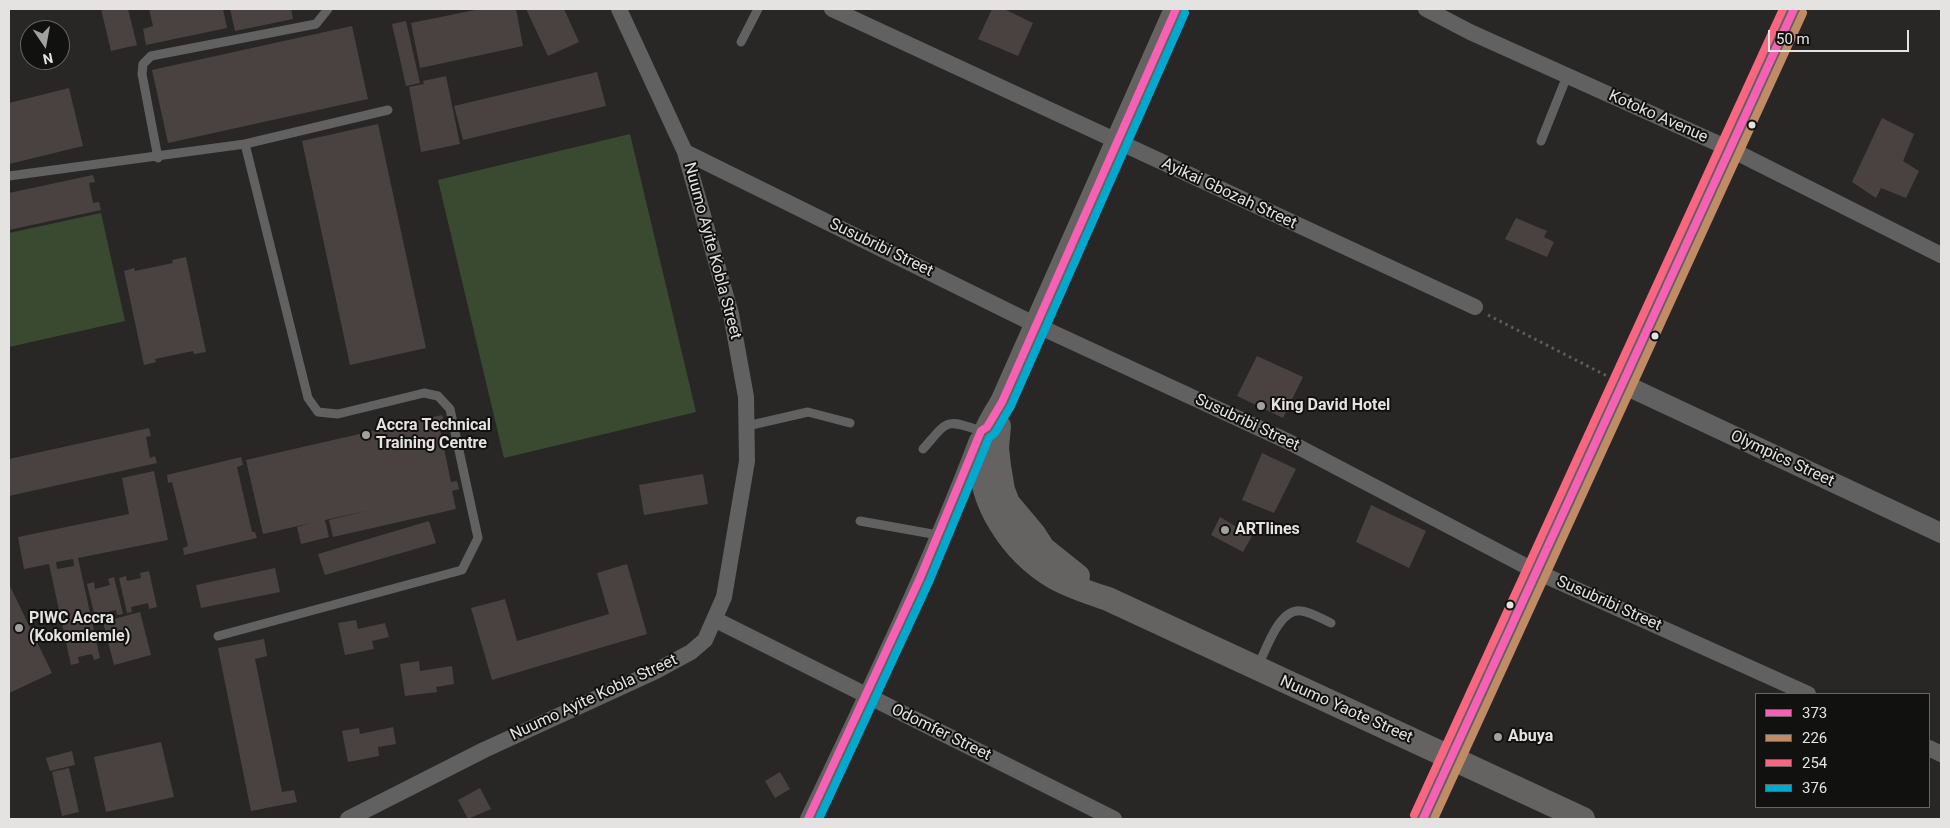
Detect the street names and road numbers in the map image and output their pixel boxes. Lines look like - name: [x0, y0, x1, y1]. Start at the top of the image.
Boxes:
- street label: Kotoko Avenue: [1605, 87, 1711, 147]
- street label: Ayikai Gbozah Street: [1158, 154, 1300, 234]
- street label: Nuumo Ayite Kobla Street: [679, 161, 745, 341]
- street label: Susubribi Street: [826, 215, 936, 281]
- street label: Susubribi Street: [1192, 390, 1302, 456]
- street label: Olympics Street: [1727, 427, 1837, 491]
- street label: Susubribi Street: [1554, 572, 1664, 636]
- street label: Nuumo Ayite Kobla Street: [507, 651, 681, 745]
- street label: Nuumo Yaote Street: [1277, 672, 1415, 748]
- street label: Odomfer Street: [888, 701, 994, 765]

